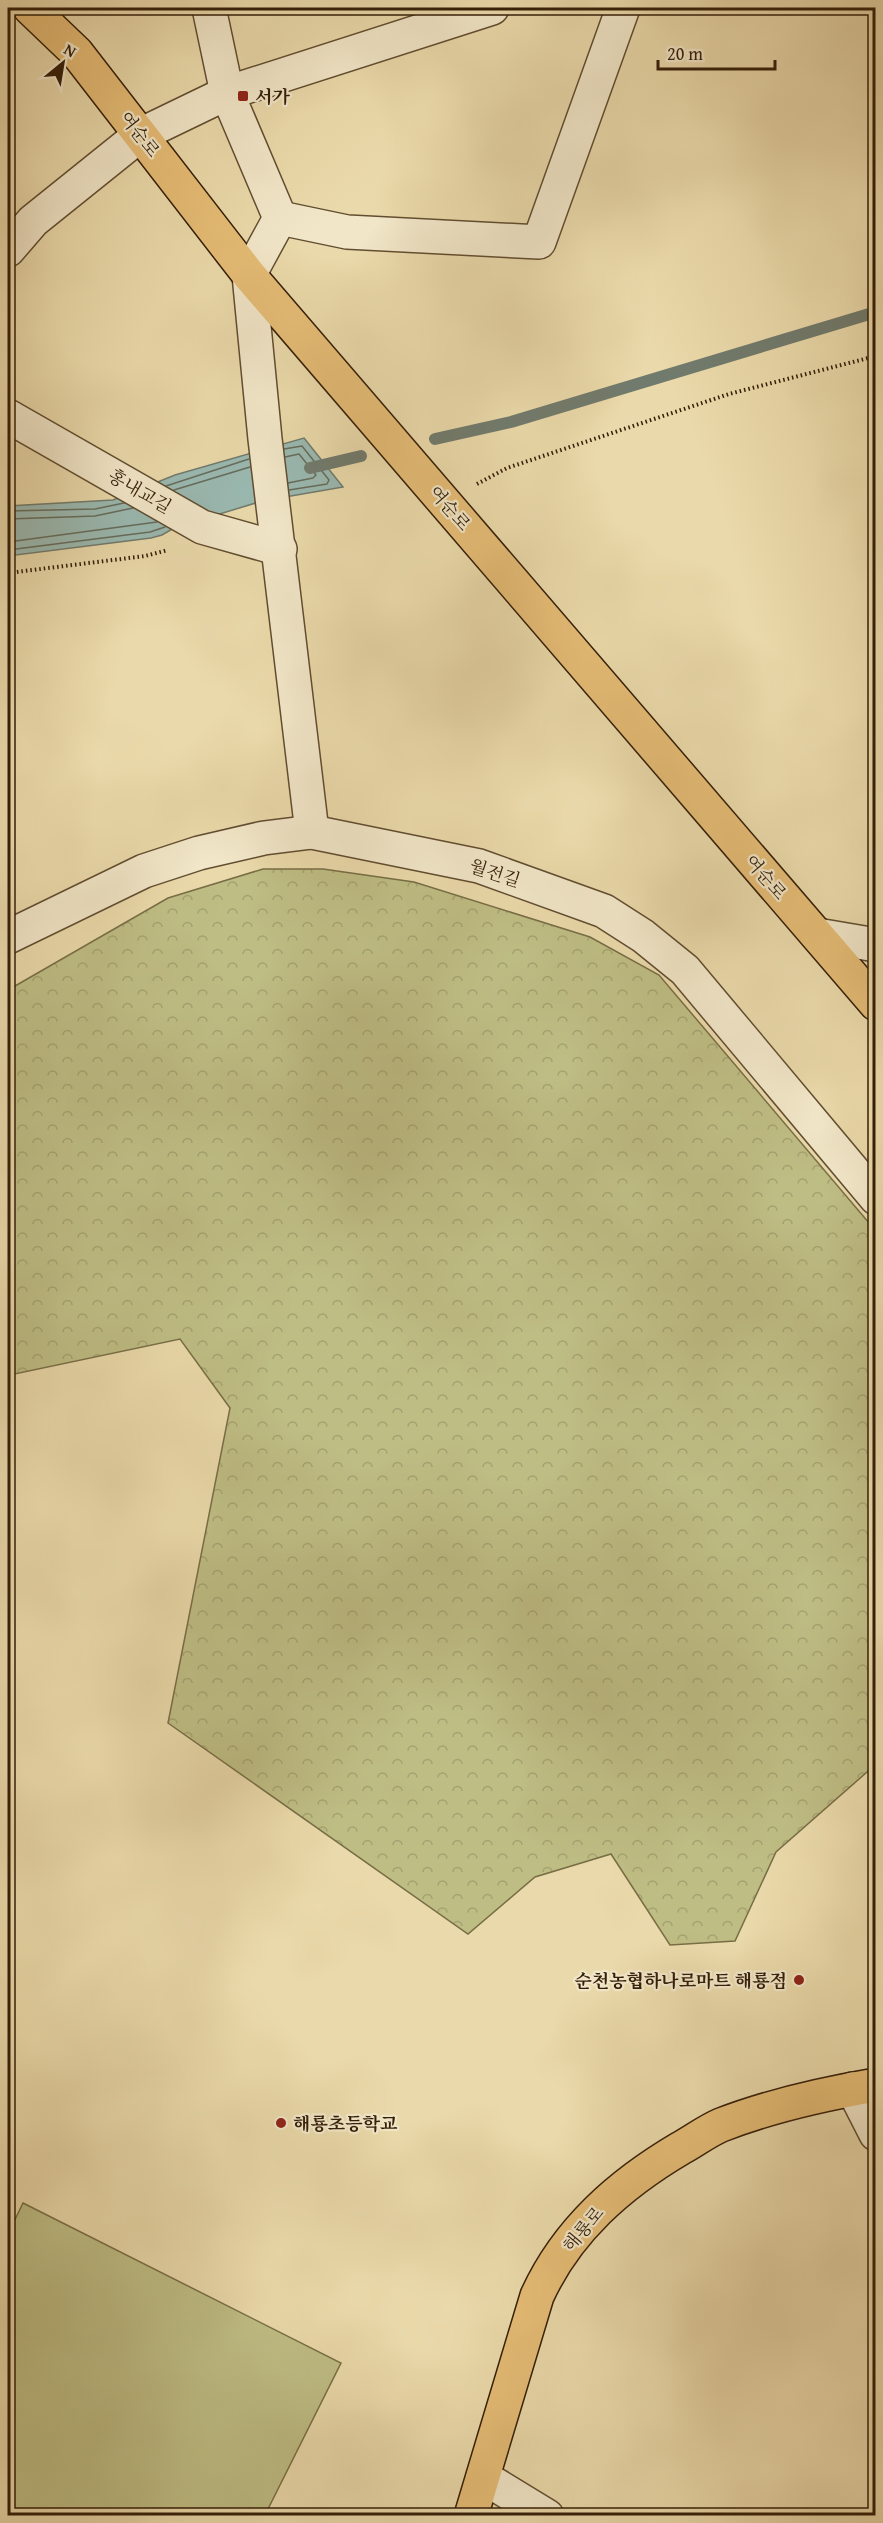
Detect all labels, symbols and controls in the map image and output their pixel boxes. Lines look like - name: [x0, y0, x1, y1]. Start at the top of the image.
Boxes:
- north arrow: [33, 33, 93, 93]
- scale bar: [658, 33, 775, 71]
- text: N: [60, 37, 81, 63]
- text: 20 m: [667, 40, 703, 67]
- place label: 서가: [255, 83, 290, 110]
- marker: 서가: [236, 89, 250, 103]
- street label: 여순로: [113, 105, 167, 163]
- street label: 홍내교길: [103, 462, 177, 520]
- street label: 여순로: [423, 479, 477, 537]
- street label: 여순로: [739, 848, 793, 906]
- street label: 월전길: [466, 852, 524, 894]
- place label: 순천농협하나로마트 해룡점: [574, 1967, 787, 1994]
- marker: 순천농협하나로마트 해룡점: [792, 1973, 806, 1987]
- place label: 해룡초등학교: [293, 2110, 398, 2137]
- marker: 해룡초등학교: [274, 2116, 288, 2130]
- street label: 해룡로: [556, 2200, 610, 2258]

